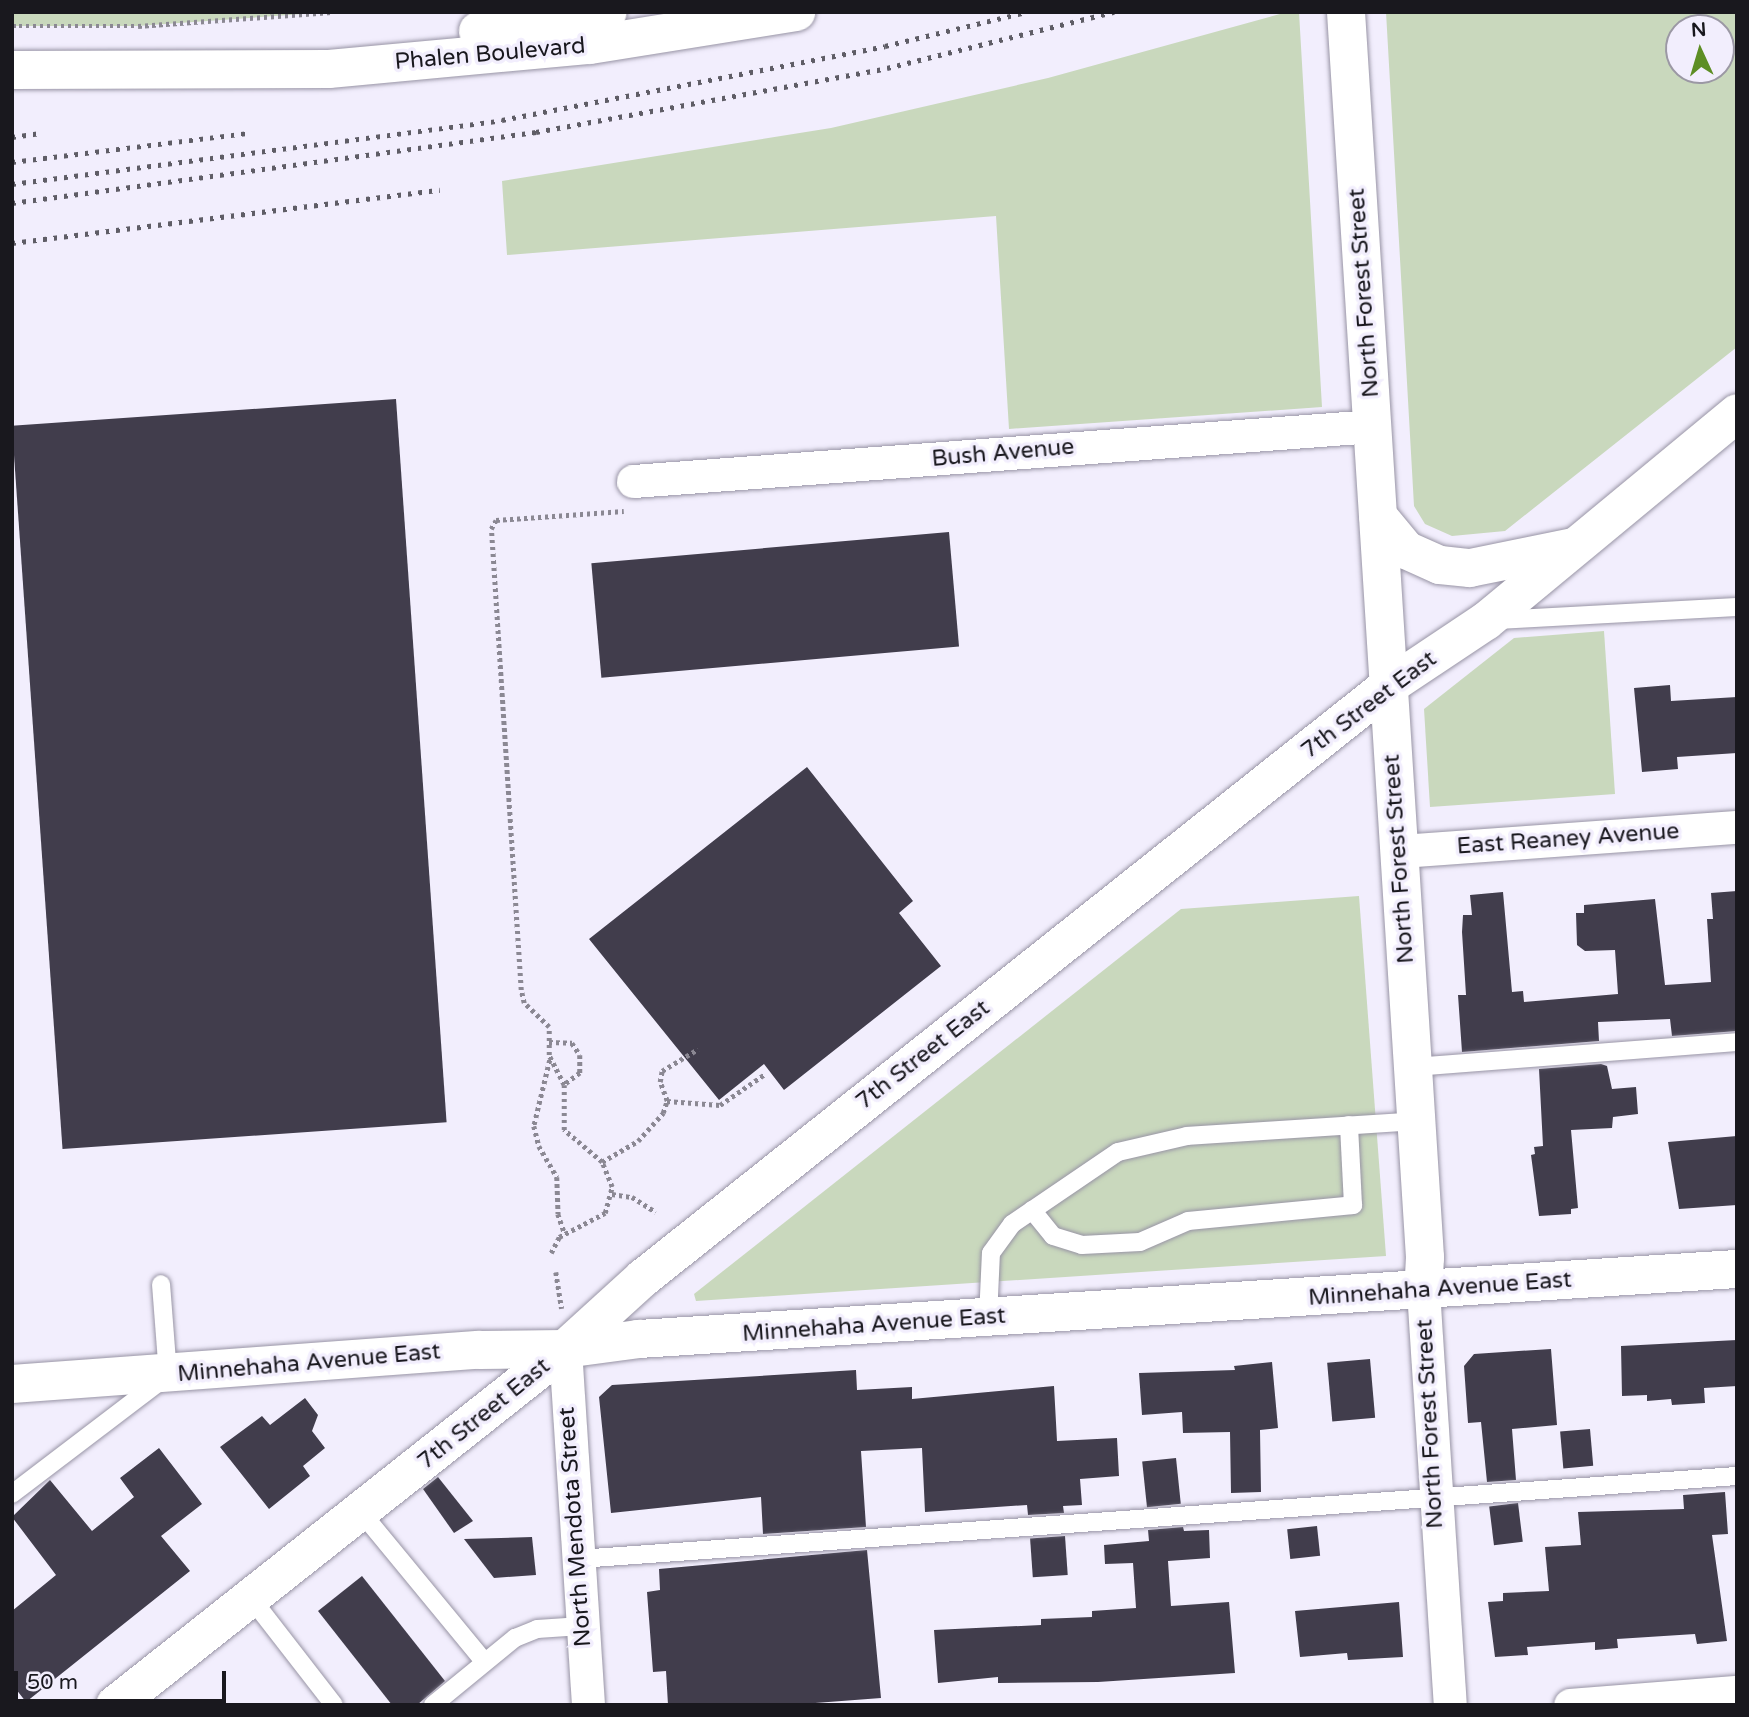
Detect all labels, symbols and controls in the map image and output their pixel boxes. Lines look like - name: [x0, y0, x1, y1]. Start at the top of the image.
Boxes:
- north arrow: [1665, 14, 1735, 84]
- text: N: [1690, 19, 1707, 42]
- street label: Phalen Boulevard: [393, 32, 587, 76]
- street label: North Forest Street: [1343, 187, 1385, 399]
- street label: Bush Avenue: [931, 433, 1075, 473]
- street label: 7th Street East: [1296, 645, 1442, 765]
- street label: North Forest Street: [1378, 753, 1420, 965]
- street label: East Reaney Avenue: [1456, 817, 1680, 861]
- street label: 7th Street East: [851, 994, 995, 1116]
- street label: Minnehaha Avenue East: [1307, 1266, 1573, 1312]
- street label: Minnehaha Avenue East: [741, 1302, 1007, 1348]
- street label: North Forest Street: [1411, 1319, 1449, 1529]
- street label: Minnehaha Avenue East: [176, 1338, 442, 1388]
- street label: 7th Street East: [412, 1352, 556, 1476]
- street label: North Mendota Street: [553, 1406, 597, 1648]
- scale bar: [18, 1658, 229, 1702]
- text: 50 m: [27, 1670, 78, 1695]

